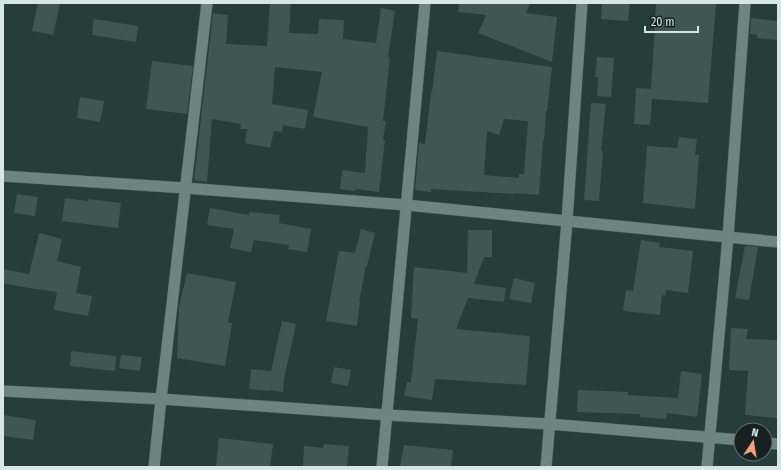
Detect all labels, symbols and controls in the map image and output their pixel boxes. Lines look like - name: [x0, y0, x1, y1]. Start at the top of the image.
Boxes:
- scale bar: [645, 8, 698, 34]
- text: 20 m: [651, 15, 675, 29]
- north arrow: [733, 422, 773, 462]
- text: N: [750, 426, 760, 440]

